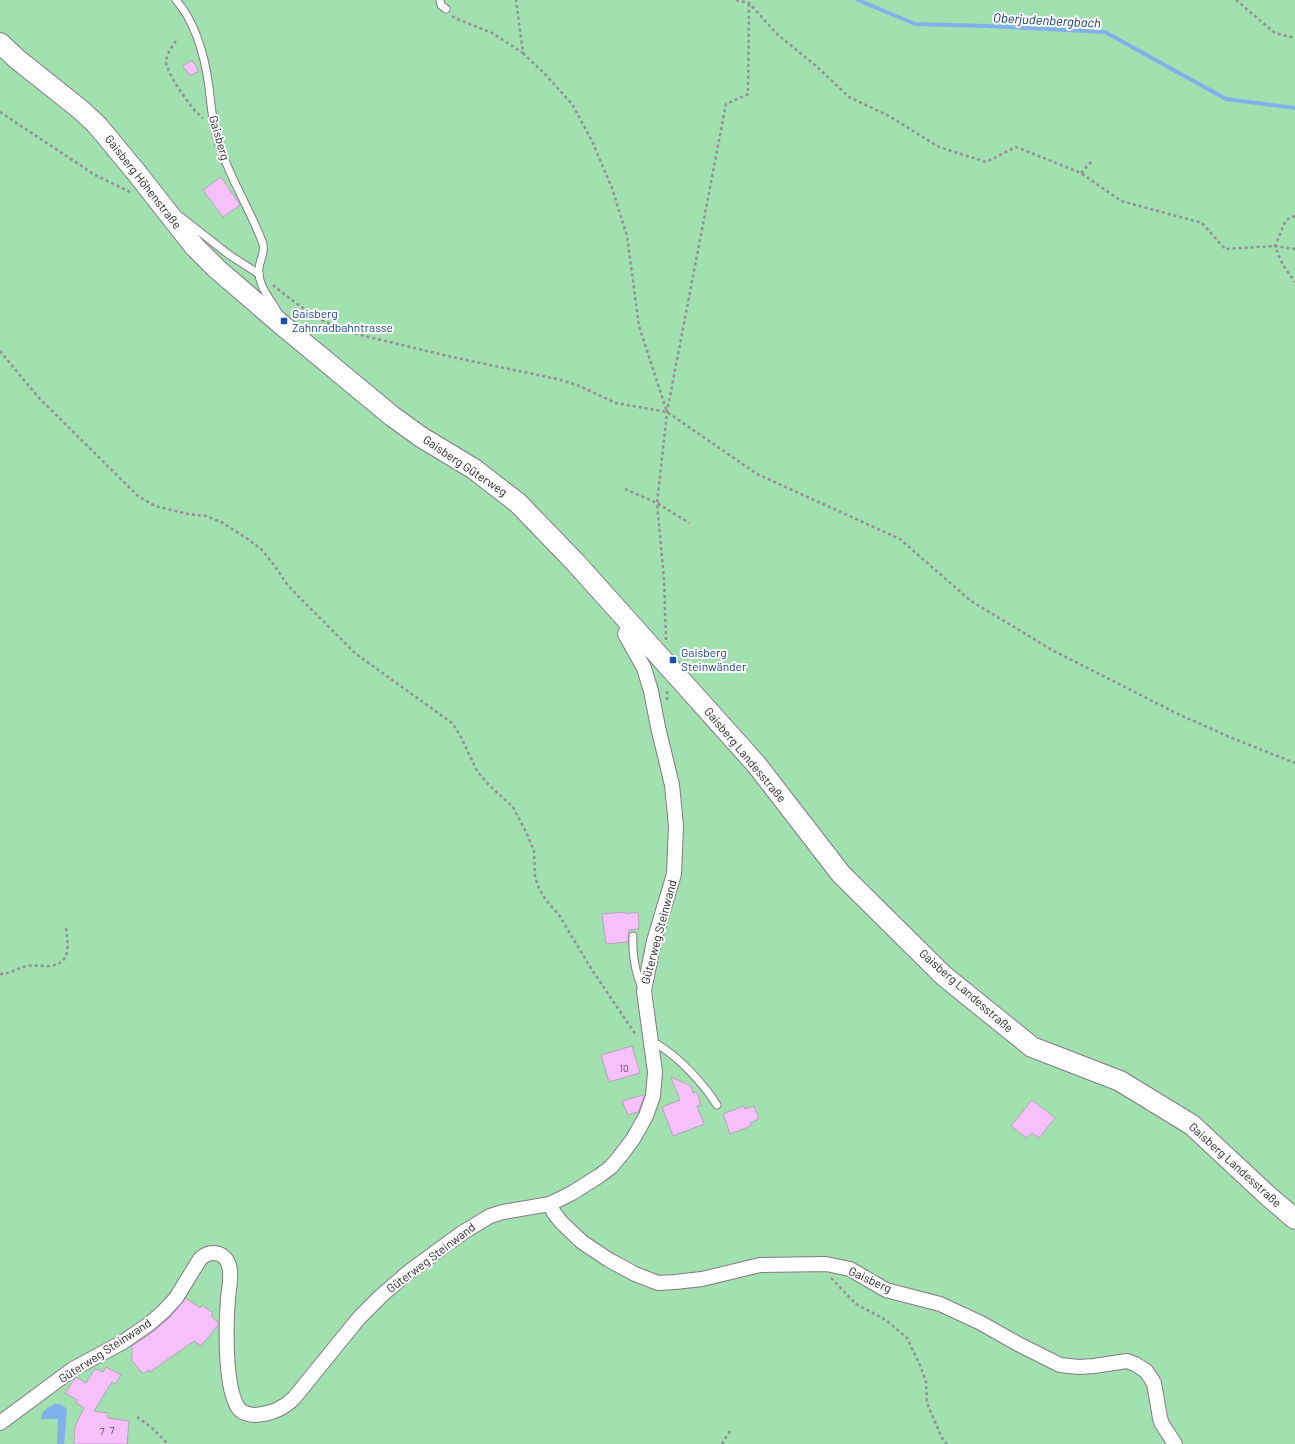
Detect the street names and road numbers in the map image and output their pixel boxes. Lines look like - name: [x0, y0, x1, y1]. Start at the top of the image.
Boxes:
- street label: Gaisberg: [207, 114, 233, 162]
- street label: Gaisberg Höhenstraße: [103, 132, 185, 231]
- street label: Gaisberg Güterweg: [421, 432, 510, 499]
- street label: Gaisberg Landesstraße: [702, 704, 790, 805]
- street label: Güterweg Steinwand: [637, 878, 679, 985]
- street label: Gaisberg Landesstraße: [917, 946, 1016, 1035]
- street label: Gaisberg Landesstraße: [1187, 1119, 1285, 1209]
- street label: Güterweg Steinwand: [383, 1219, 477, 1295]
- street label: Gaisberg: [847, 1263, 894, 1295]
- street label: Güterweg Steinwand: [56, 1315, 153, 1385]

